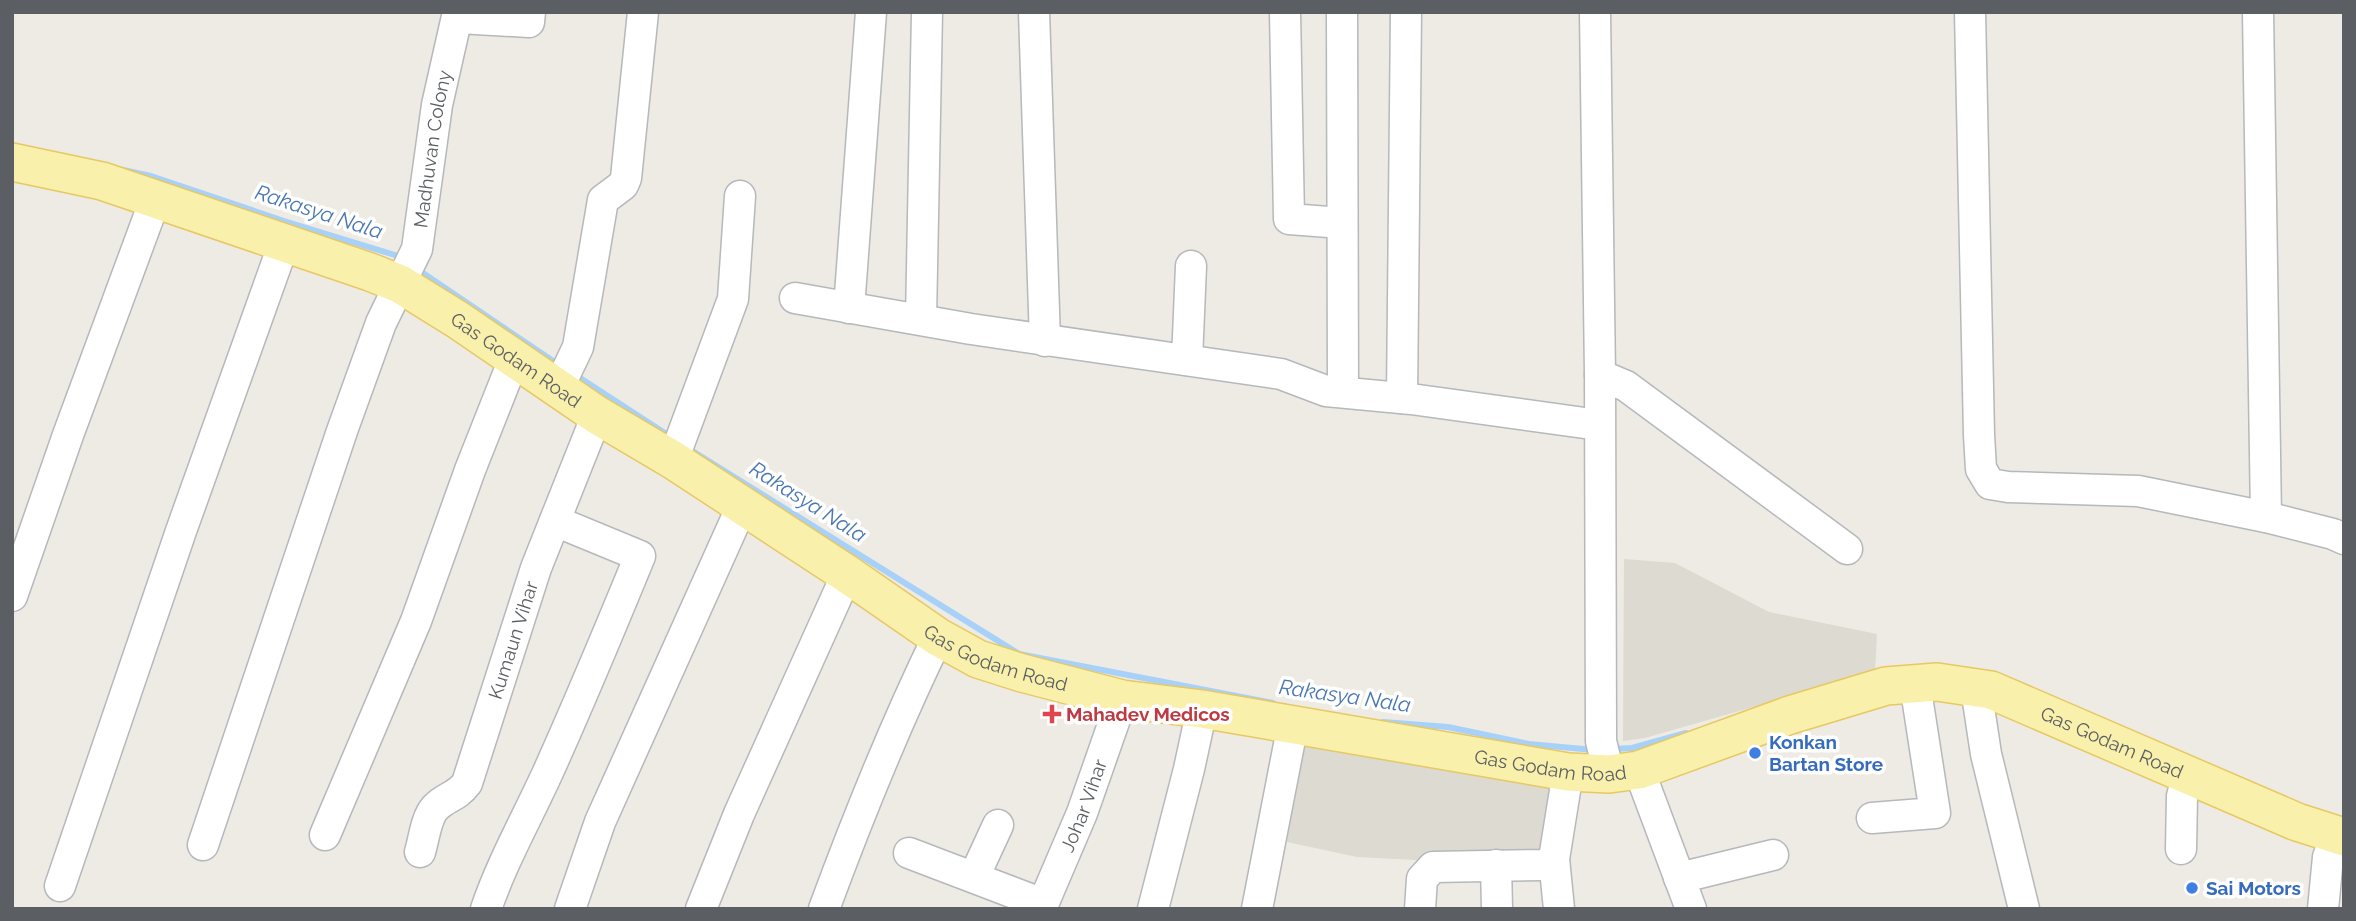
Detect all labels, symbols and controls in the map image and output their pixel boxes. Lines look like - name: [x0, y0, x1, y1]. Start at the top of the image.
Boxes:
- street label: Madhuvan Colony: [409, 68, 456, 229]
- water label: Rakasya Nala: [252, 179, 386, 244]
- street label: Gas Godam Road: [447, 307, 586, 412]
- water label: Rakasya Nala: [745, 456, 871, 547]
- street label: Kumaun Vihar: [484, 578, 542, 702]
- street label: Gas Godam Road: [920, 620, 1070, 695]
- water label: Rakasya Nala: [1278, 674, 1413, 717]
- street label: Gas Godam Road: [2037, 702, 2187, 783]
- place label: Mahadev Medicos: [1066, 703, 1230, 725]
- marker: Mahadev Medicos: [1044, 706, 1060, 722]
- place label: Konkan Bartan Store: [1769, 731, 1883, 775]
- street label: Gas Godam Road: [1473, 745, 1628, 786]
- marker: Konkan Bartan Store: [1747, 745, 1763, 761]
- street label: Johar Vihar: [1056, 756, 1111, 855]
- place label: Sai Motors: [2206, 877, 2301, 899]
- marker: Sai Motors: [2184, 880, 2200, 896]

